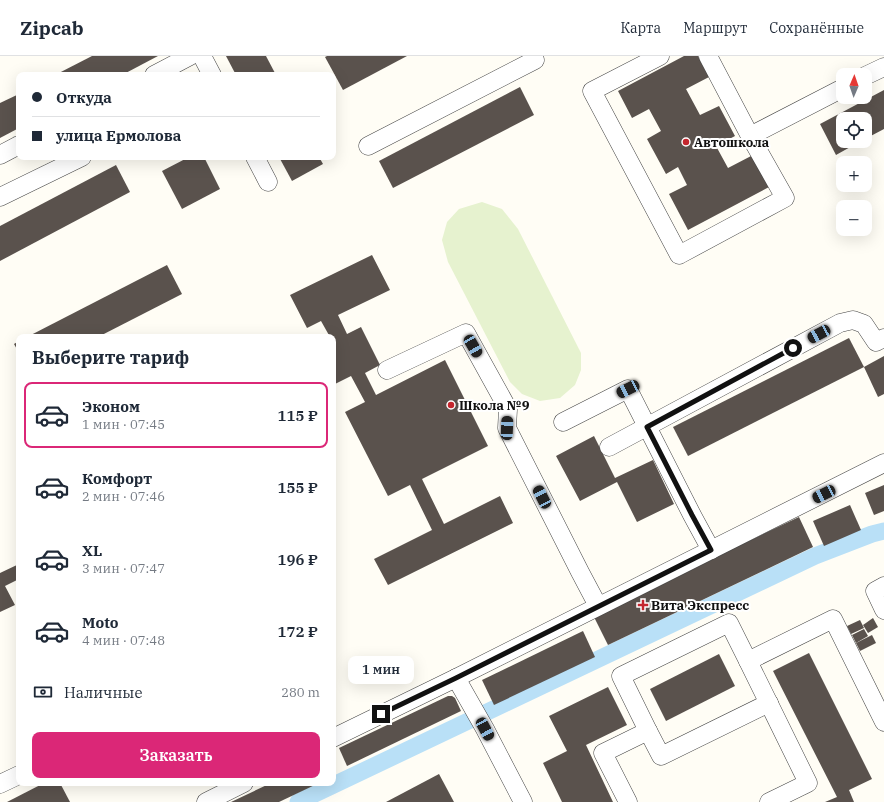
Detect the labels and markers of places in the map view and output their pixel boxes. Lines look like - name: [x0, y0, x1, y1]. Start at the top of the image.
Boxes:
- place label: Автошкола: [694, 134, 770, 151]
- marker: Автошкола: [681, 137, 691, 147]
- place label: Школа №9: [459, 397, 530, 414]
- marker: Школа №9: [446, 400, 456, 410]
- place label: Вита Экспресс: [651, 597, 749, 614]
- marker: Вита Экспресс: [638, 600, 648, 610]

